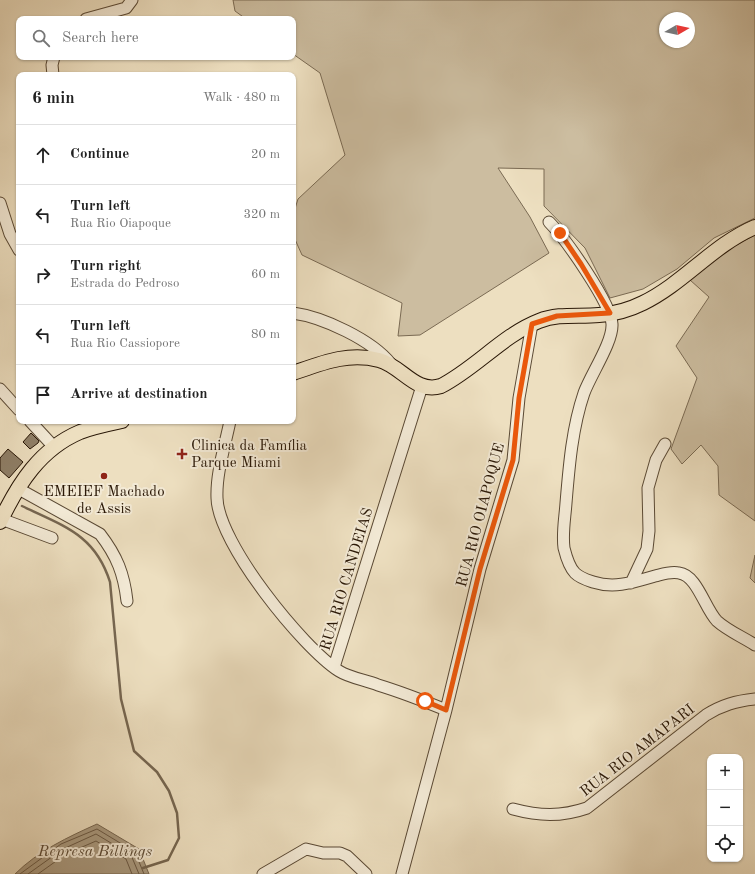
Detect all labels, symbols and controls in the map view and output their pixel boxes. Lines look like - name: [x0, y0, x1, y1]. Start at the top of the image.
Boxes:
- north arrow: [659, 12, 695, 48]
- search box: [16, 16, 296, 60]
- icon: search: [30, 27, 52, 49]
- text: Search here: [62, 31, 139, 46]
- text: 6 min: [32, 90, 75, 107]
- text: Walk · 480 m: [203, 91, 280, 104]
- icon: ahead: [32, 144, 54, 166]
- text: Continue: [70, 147, 129, 162]
- text: 20 m: [251, 148, 280, 161]
- text: Turn left: [70, 199, 130, 214]
- icon: left: [32, 204, 54, 226]
- text: 320 m: [243, 208, 280, 221]
- text: Rua Rio Oiapoque: [70, 217, 171, 230]
- route end: [551, 224, 569, 242]
- text: Turn right: [70, 259, 141, 274]
- icon: right: [32, 264, 54, 286]
- text: 60 m: [251, 268, 280, 281]
- text: Estrada do Pedroso: [70, 277, 179, 290]
- text: Turn left: [70, 319, 130, 334]
- icon: left: [32, 324, 54, 346]
- text: 80 m: [251, 328, 280, 341]
- text: Rua Rio Cassiopore: [70, 337, 180, 350]
- icon: arrive: [32, 384, 54, 406]
- text: Arrive at destination: [70, 387, 208, 402]
- place label: Clinica da Família Parque Miami: [191, 439, 308, 471]
- street label: RUA RIO OIAPOQUE: [455, 442, 508, 589]
- marker: Clinica da Família Parque Miami: [176, 448, 188, 460]
- marker: EMEIEF Machado de Assis: [99, 471, 109, 481]
- place label: EMEIEF Machado de Assis: [43, 485, 165, 517]
- street label: RUA RIO CANDEIAS: [319, 506, 376, 653]
- route start: [416, 692, 434, 710]
- street label: RUA RIO AMAPARI: [578, 702, 698, 800]
- map controls: [707, 754, 743, 862]
- button: +: [707, 754, 743, 790]
- button: −: [707, 790, 743, 826]
- button: locate: [707, 826, 743, 862]
- water label: Represa Billings: [37, 844, 153, 860]

